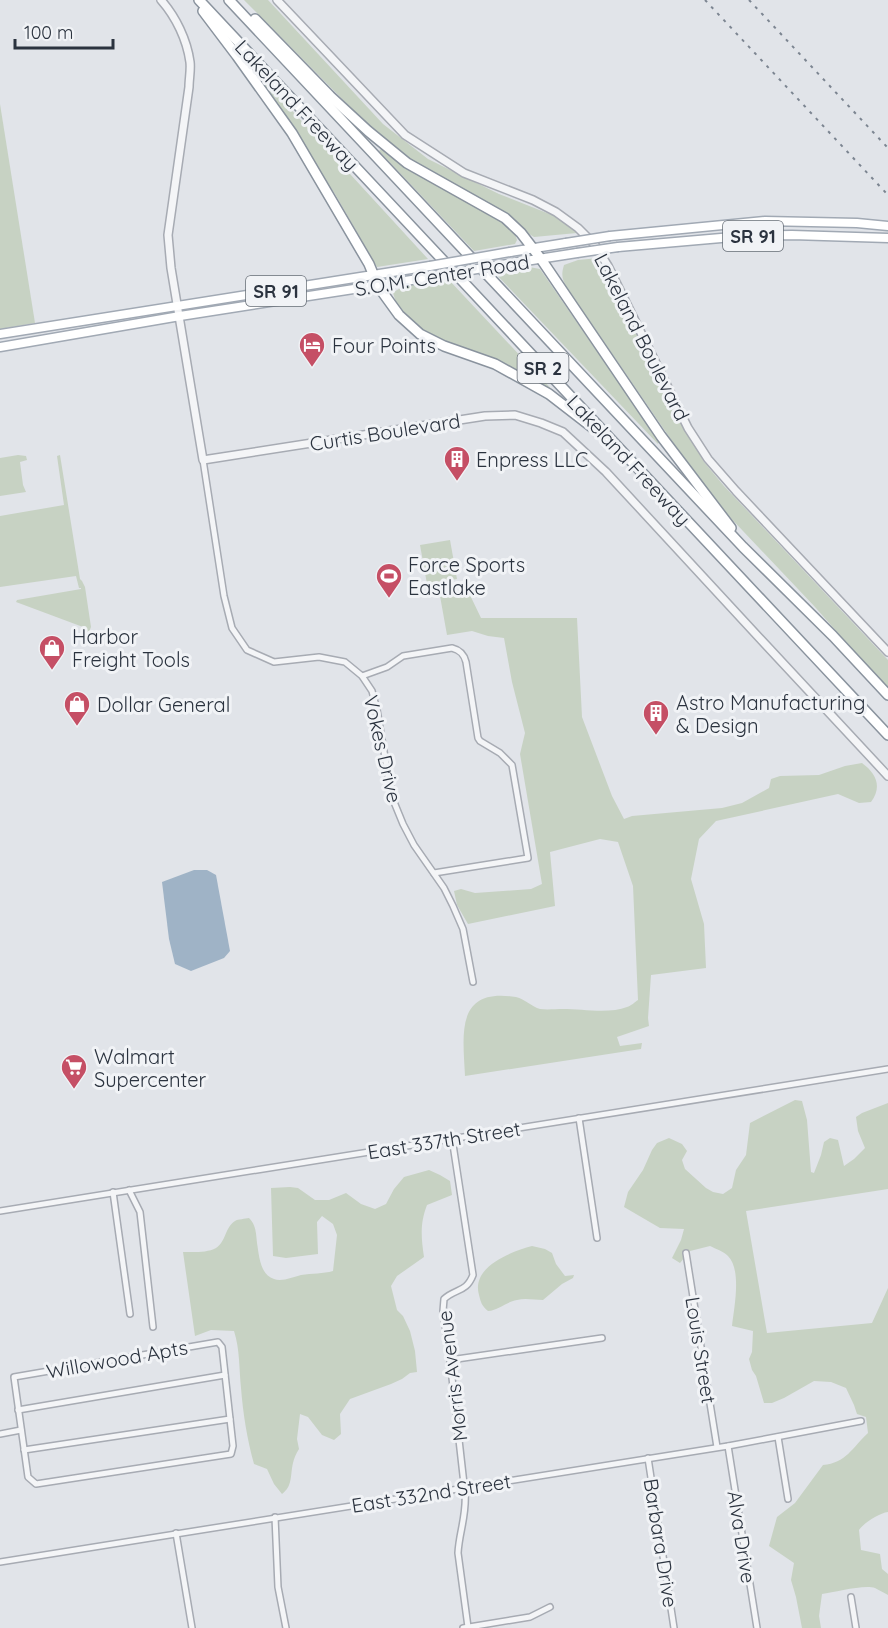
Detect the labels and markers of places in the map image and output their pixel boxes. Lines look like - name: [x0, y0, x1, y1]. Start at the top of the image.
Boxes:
- hotel icon: Four Points: [297, 330, 327, 368]
- place label: Four Points: [332, 333, 436, 358]
- building icon: Enpress LLC: [442, 444, 472, 482]
- place label: Enpress LLC: [476, 447, 588, 472]
- place label: Force Sports Eastlake: [408, 552, 525, 600]
- sports icon: Force Sports Eastlake: [374, 561, 404, 599]
- place label: Harbor Freight Tools: [72, 624, 190, 672]
- shop icon: Harbor Freight Tools: [37, 633, 67, 671]
- shop icon: Dollar General: [62, 689, 92, 727]
- place label: Astro Manufacturing & Design: [676, 690, 865, 738]
- place label: Dollar General: [97, 692, 230, 717]
- building icon: Astro Manufacturing & Design: [641, 698, 671, 736]
- place label: Walmart Supercenter: [94, 1044, 206, 1092]
- supermarket icon: Walmart Supercenter: [59, 1052, 89, 1090]

